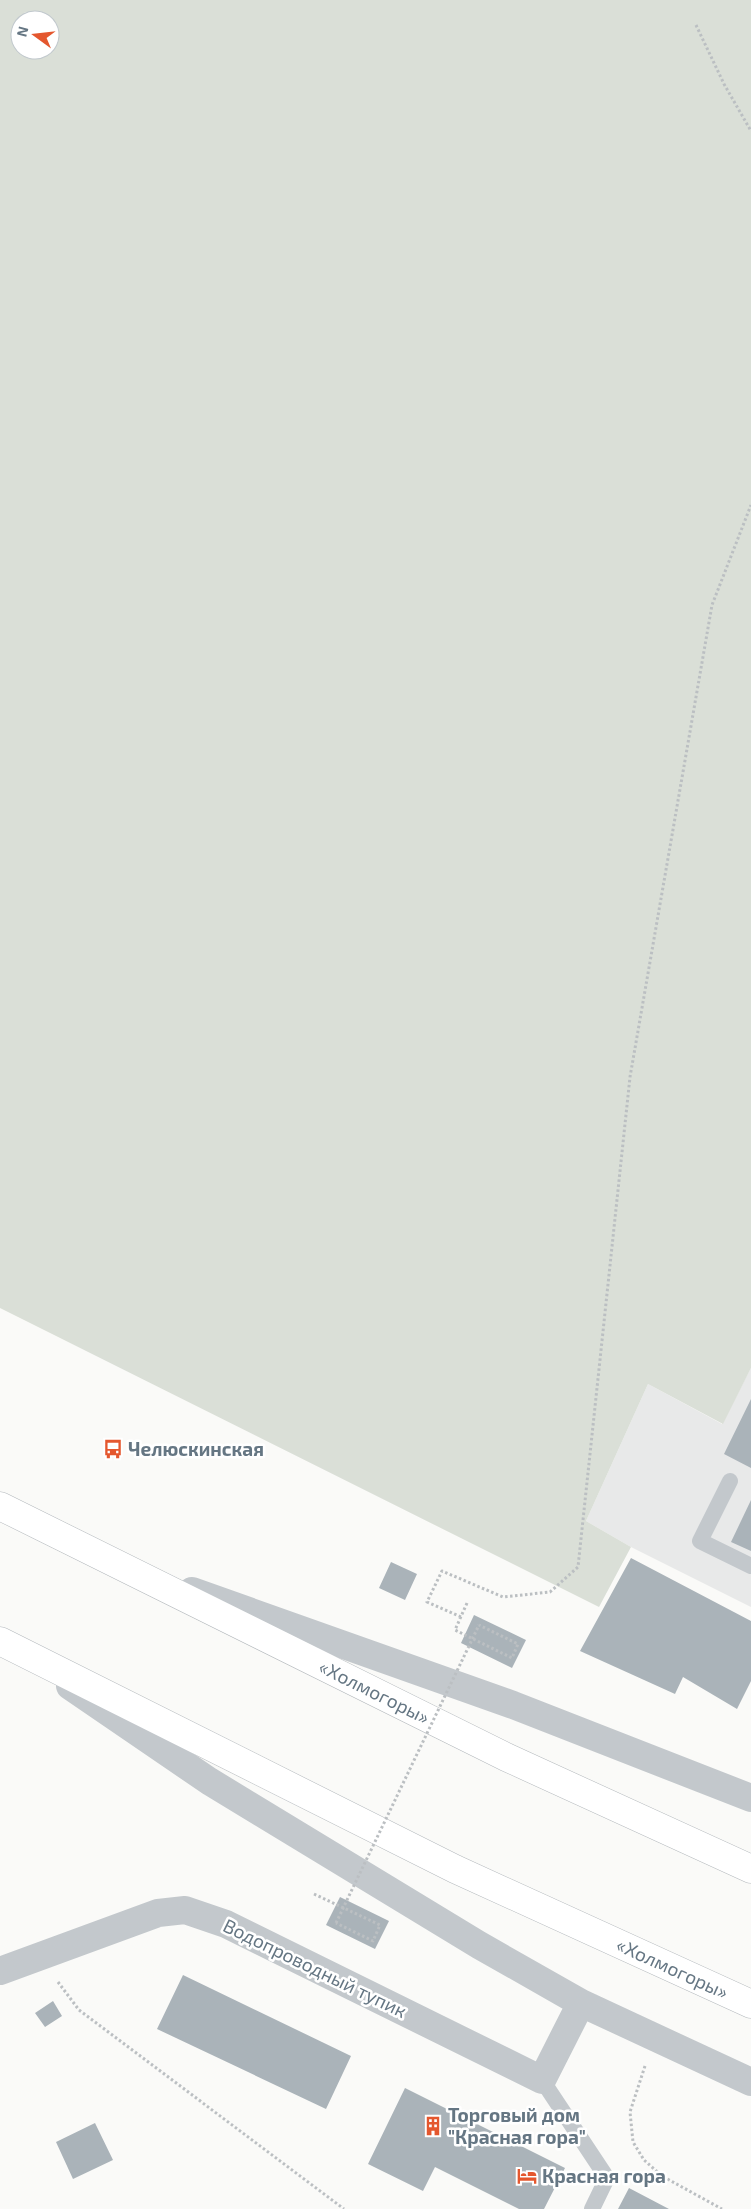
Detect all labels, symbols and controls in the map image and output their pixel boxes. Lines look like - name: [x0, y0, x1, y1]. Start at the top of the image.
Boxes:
- north arrow: [10, 10, 60, 60]
- text: N: [12, 24, 31, 39]
- place label: Челюскинская: [128, 1437, 264, 1460]
- bus stop icon: Челюскинская: [102, 1438, 124, 1460]
- street label: «Холмогоры»: [316, 1654, 434, 1728]
- street label: Водопроводный тупик: [219, 1913, 411, 2023]
- street label: «Холмогоры»: [613, 1932, 732, 2003]
- place label: Торговый дом "Красная гора": [448, 2103, 586, 2148]
- building icon: Торговый дом "Красная гора": [422, 2115, 444, 2137]
- place label: Красная гора: [542, 2164, 666, 2187]
- hotel icon: Красная гора: [516, 2165, 538, 2187]

